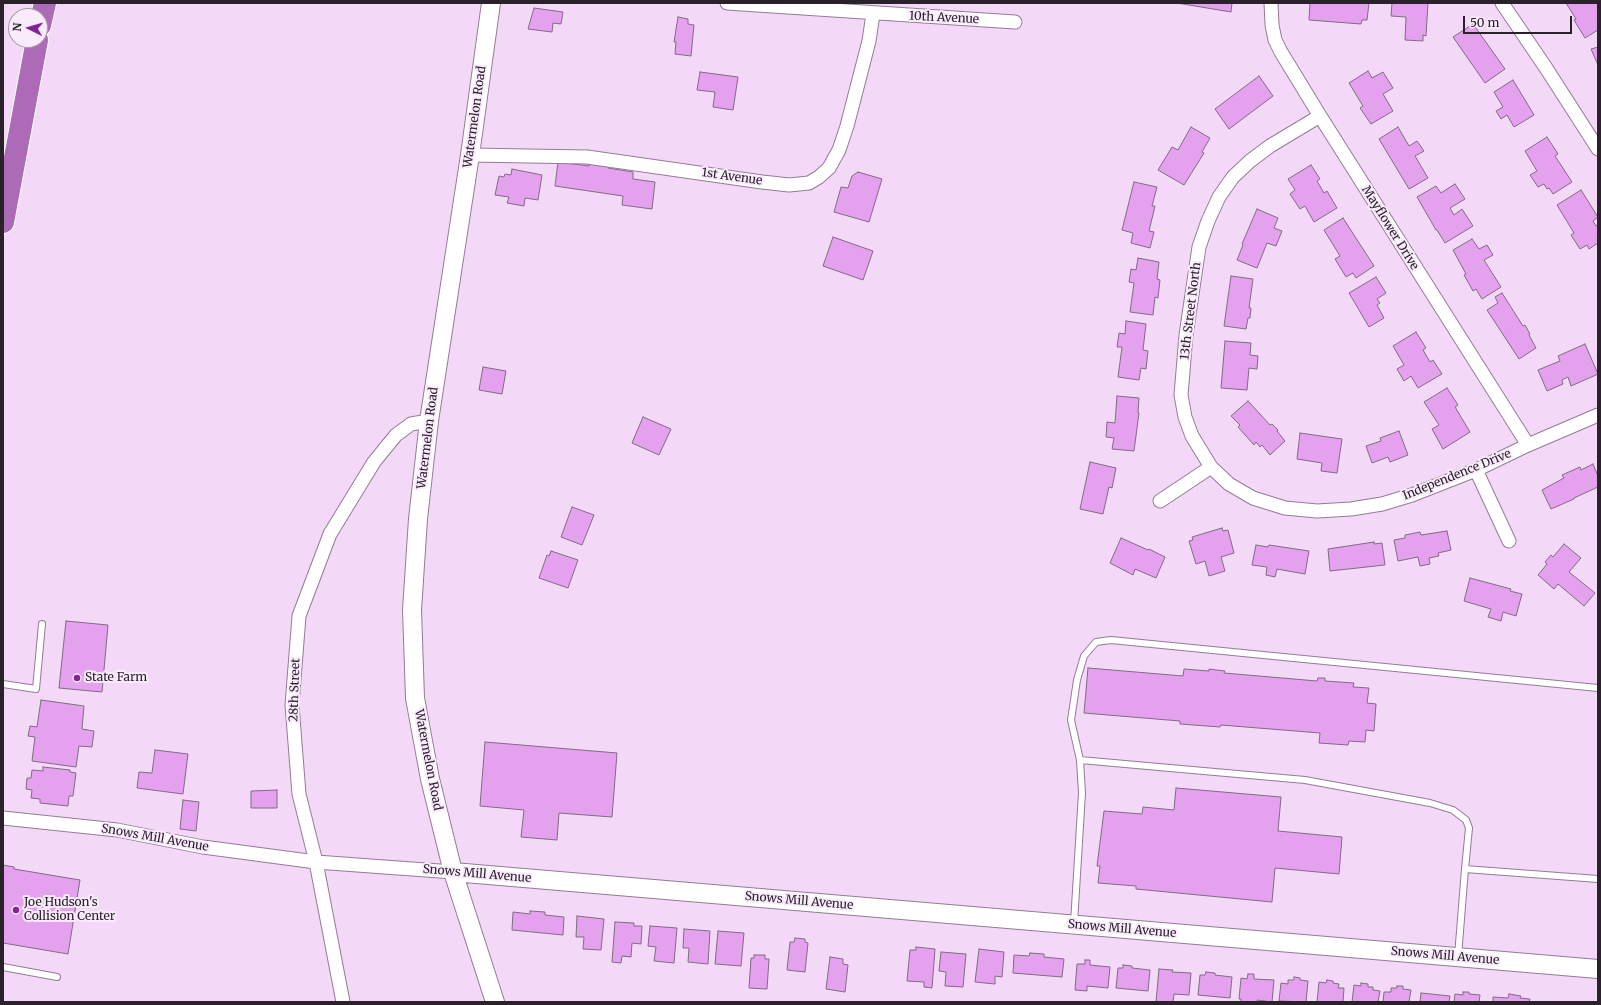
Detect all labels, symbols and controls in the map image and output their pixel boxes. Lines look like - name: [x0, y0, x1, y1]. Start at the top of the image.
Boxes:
- north arrow: [8, 8, 48, 48]
- scale bar: [1465, 8, 1574, 34]
- street label: 10th Avenue: [909, 9, 979, 27]
- text: 50 m: [1470, 15, 1499, 30]
- text: N: [10, 22, 24, 32]
- street label: Watermelon Road: [461, 65, 489, 169]
- street label: 1st Avenue: [701, 166, 763, 188]
- street label: Mayflower Drive: [1358, 183, 1422, 273]
- street label: 13th Street North: [1178, 261, 1204, 361]
- street label: Watermelon Road: [415, 386, 441, 490]
- street label: Independence Drive: [1401, 447, 1513, 503]
- street label: 28th Street: [287, 658, 303, 722]
- place label: State Farm: [85, 671, 147, 685]
- marker: State Farm: [72, 673, 82, 683]
- street label: Watermelon Road: [411, 708, 445, 812]
- street label: Snows Mill Avenue: [100, 821, 210, 855]
- street label: Snows Mill Avenue: [422, 862, 532, 886]
- street label: Snows Mill Avenue: [744, 889, 854, 913]
- place label: Joe Hudson's Collision Center: [24, 896, 115, 924]
- marker: Joe Hudson's Collision Center: [11, 905, 21, 915]
- street label: Snows Mill Avenue: [1067, 917, 1177, 941]
- street label: Snows Mill Avenue: [1390, 944, 1500, 968]

